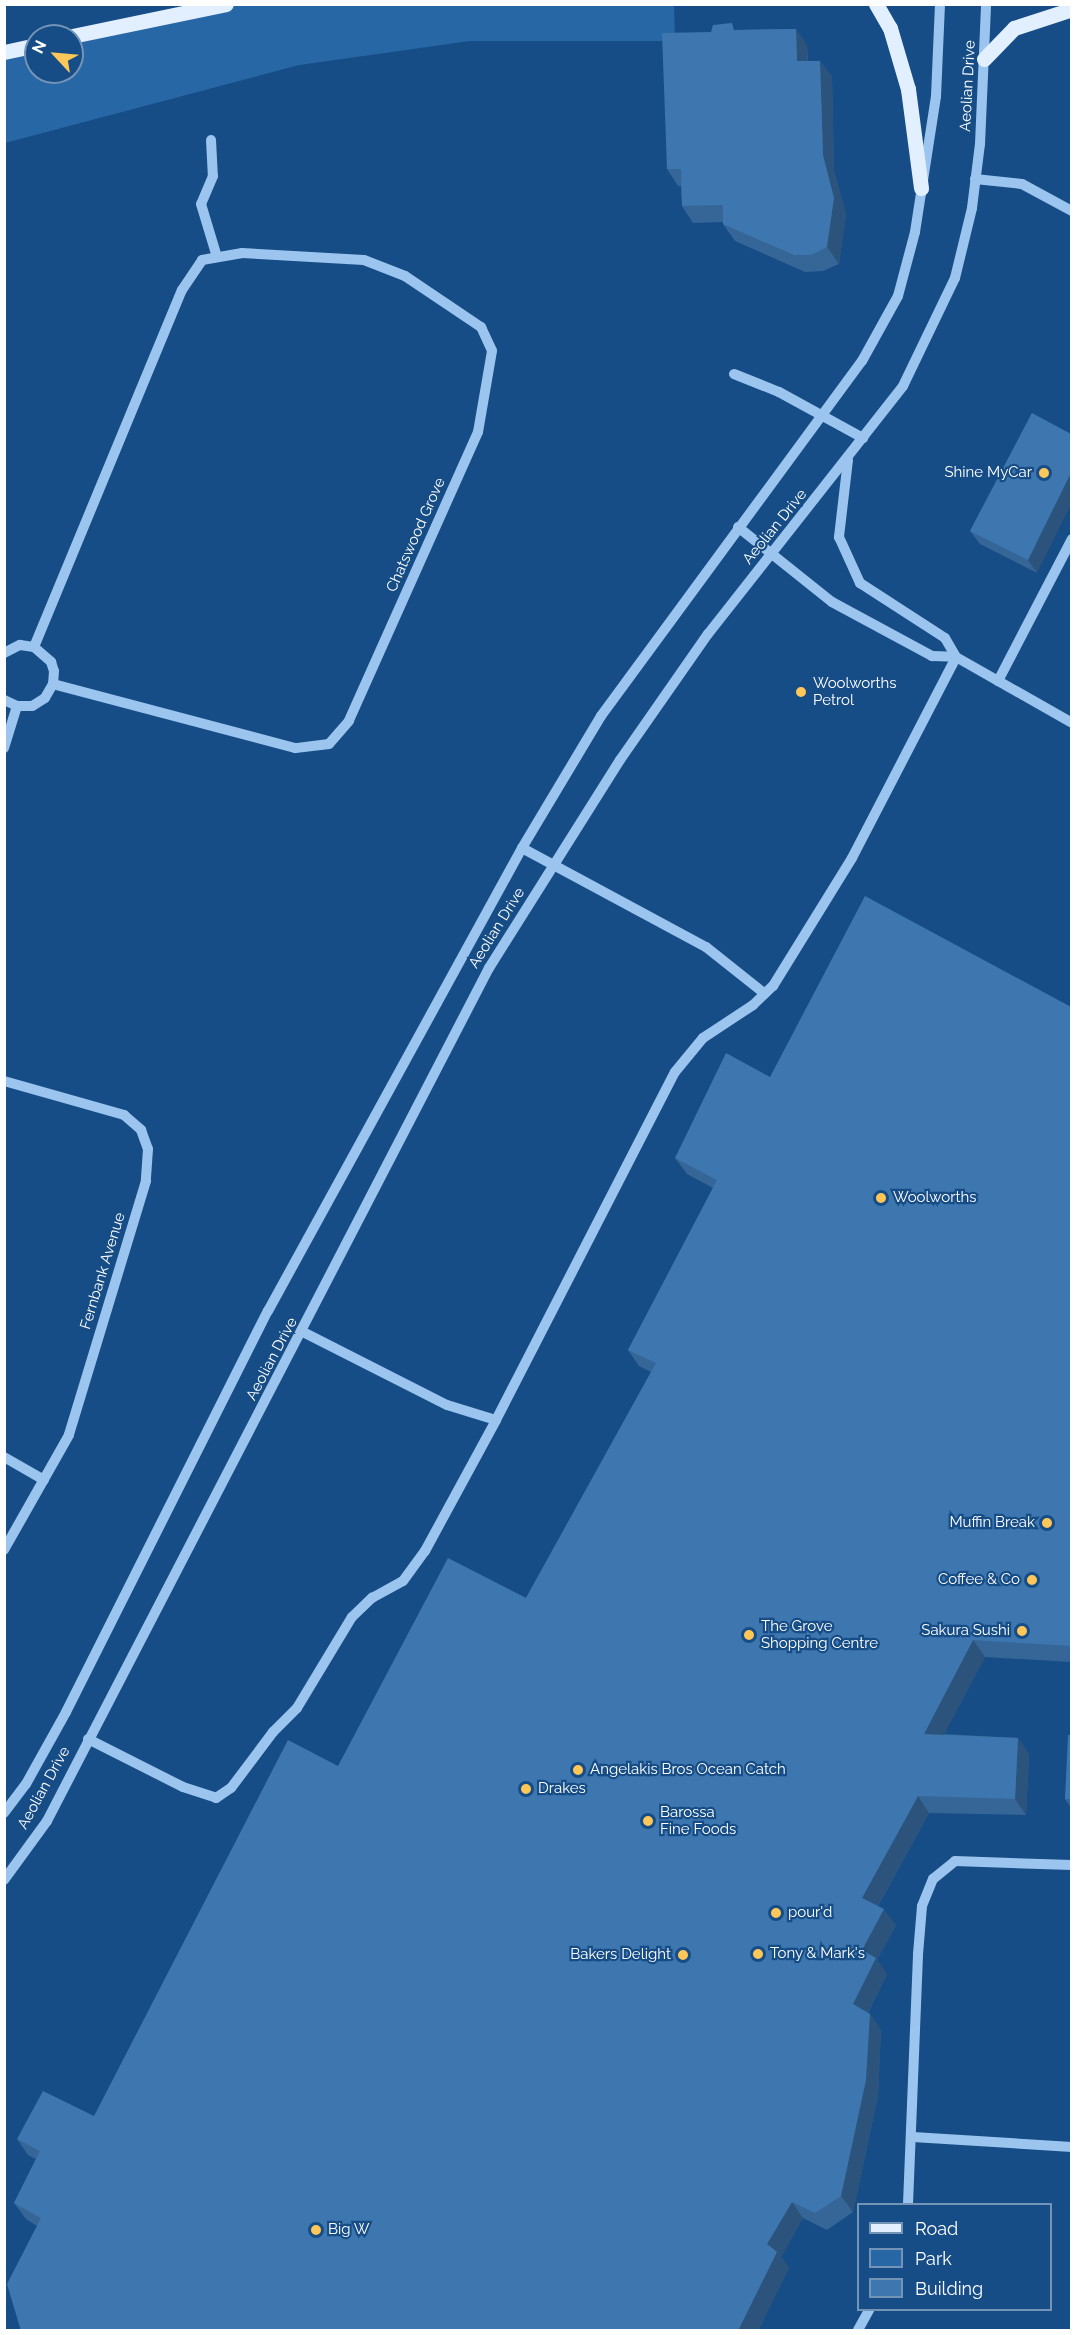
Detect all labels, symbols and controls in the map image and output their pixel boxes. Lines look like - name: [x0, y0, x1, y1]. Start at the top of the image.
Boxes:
- north arrow: [24, 24, 84, 84]
- text: N: [28, 37, 50, 56]
- street label: Aeolian Drive: [957, 40, 979, 132]
- place label: Shine MyCar: [944, 464, 1032, 482]
- marker: Shine MyCar: [1037, 466, 1051, 480]
- street label: Chatswood Grove: [383, 475, 449, 595]
- street label: Aeolian Drive: [739, 486, 811, 568]
- place label: Woolworths Petrol: [813, 674, 896, 709]
- marker: Woolworths Petrol: [794, 685, 808, 699]
- street label: Aeolian Drive: [465, 884, 529, 972]
- place label: Woolworths: [893, 1189, 976, 1207]
- marker: Woolworths: [874, 1191, 888, 1205]
- street label: Fernbank Avenue: [77, 1210, 129, 1332]
- street label: Aeolian Drive: [243, 1314, 301, 1404]
- place label: Muffin Break: [949, 1514, 1035, 1532]
- marker: Muffin Break: [1040, 1516, 1054, 1530]
- place label: Coffee & Co: [938, 1571, 1020, 1589]
- marker: Coffee & Co: [1025, 1573, 1039, 1587]
- place label: The Grove Shopping Centre: [761, 1617, 878, 1652]
- place label: Sakura Sushi: [921, 1622, 1010, 1640]
- marker: Sakura Sushi: [1015, 1624, 1029, 1638]
- marker: The Grove Shopping Centre: [742, 1628, 756, 1642]
- street label: Aeolian Drive: [14, 1744, 74, 1832]
- place label: Angelakis Bros Ocean Catch: [590, 1761, 786, 1779]
- marker: Angelakis Bros Ocean Catch: [571, 1763, 585, 1777]
- place label: Drakes: [538, 1780, 586, 1798]
- marker: Drakes: [519, 1782, 533, 1796]
- place label: Barossa Fine Foods: [660, 1803, 736, 1838]
- marker: Barossa Fine Foods: [641, 1814, 655, 1828]
- place label: pour'd: [788, 1904, 832, 1922]
- marker: pour'd: [769, 1906, 783, 1920]
- place label: Tony & Mark's: [770, 1945, 865, 1963]
- place label: Bakers Delight: [570, 1946, 671, 1964]
- marker: Tony & Mark's: [751, 1947, 765, 1961]
- marker: Bakers Delight: [676, 1948, 690, 1962]
- legend: [857, 2203, 1052, 2311]
- text: Road: [915, 2218, 958, 2239]
- place label: Big W: [328, 2221, 370, 2239]
- marker: Big W: [309, 2223, 323, 2237]
- text: Park: [915, 2248, 952, 2269]
- text: Building: [915, 2278, 983, 2299]

